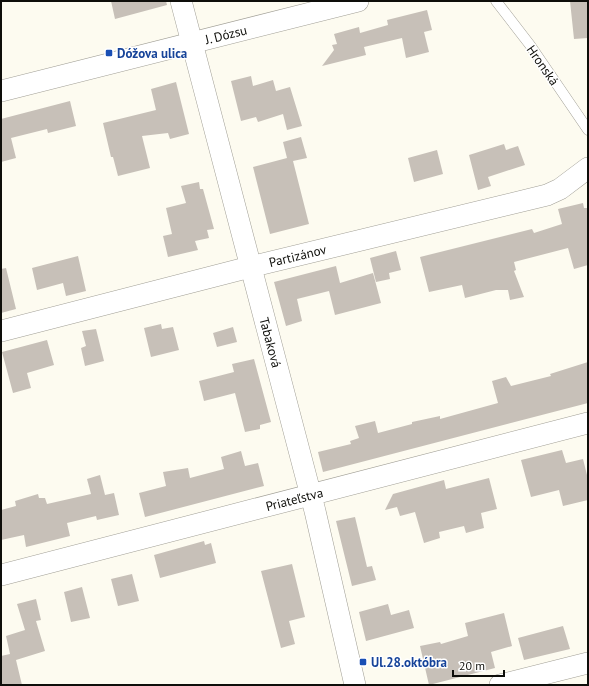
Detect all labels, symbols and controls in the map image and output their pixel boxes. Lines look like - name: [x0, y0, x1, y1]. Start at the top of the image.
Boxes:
- street label: J. Dózsu: [202, 21, 249, 48]
- street label: Hronská: [523, 42, 563, 89]
- place label: Dóžova ulica: [117, 45, 187, 62]
- marker: Dóžova ulica: [104, 48, 114, 58]
- street label: Partizánov: [267, 241, 329, 271]
- street label: Tabaková: [255, 316, 285, 370]
- street label: Priateľstva: [264, 484, 325, 515]
- scale bar: [453, 652, 504, 678]
- place label: Ul.28.októbra: [371, 654, 447, 671]
- marker: Ul.28.októbra: [358, 657, 368, 667]
- text: 20 m: [459, 658, 485, 673]

